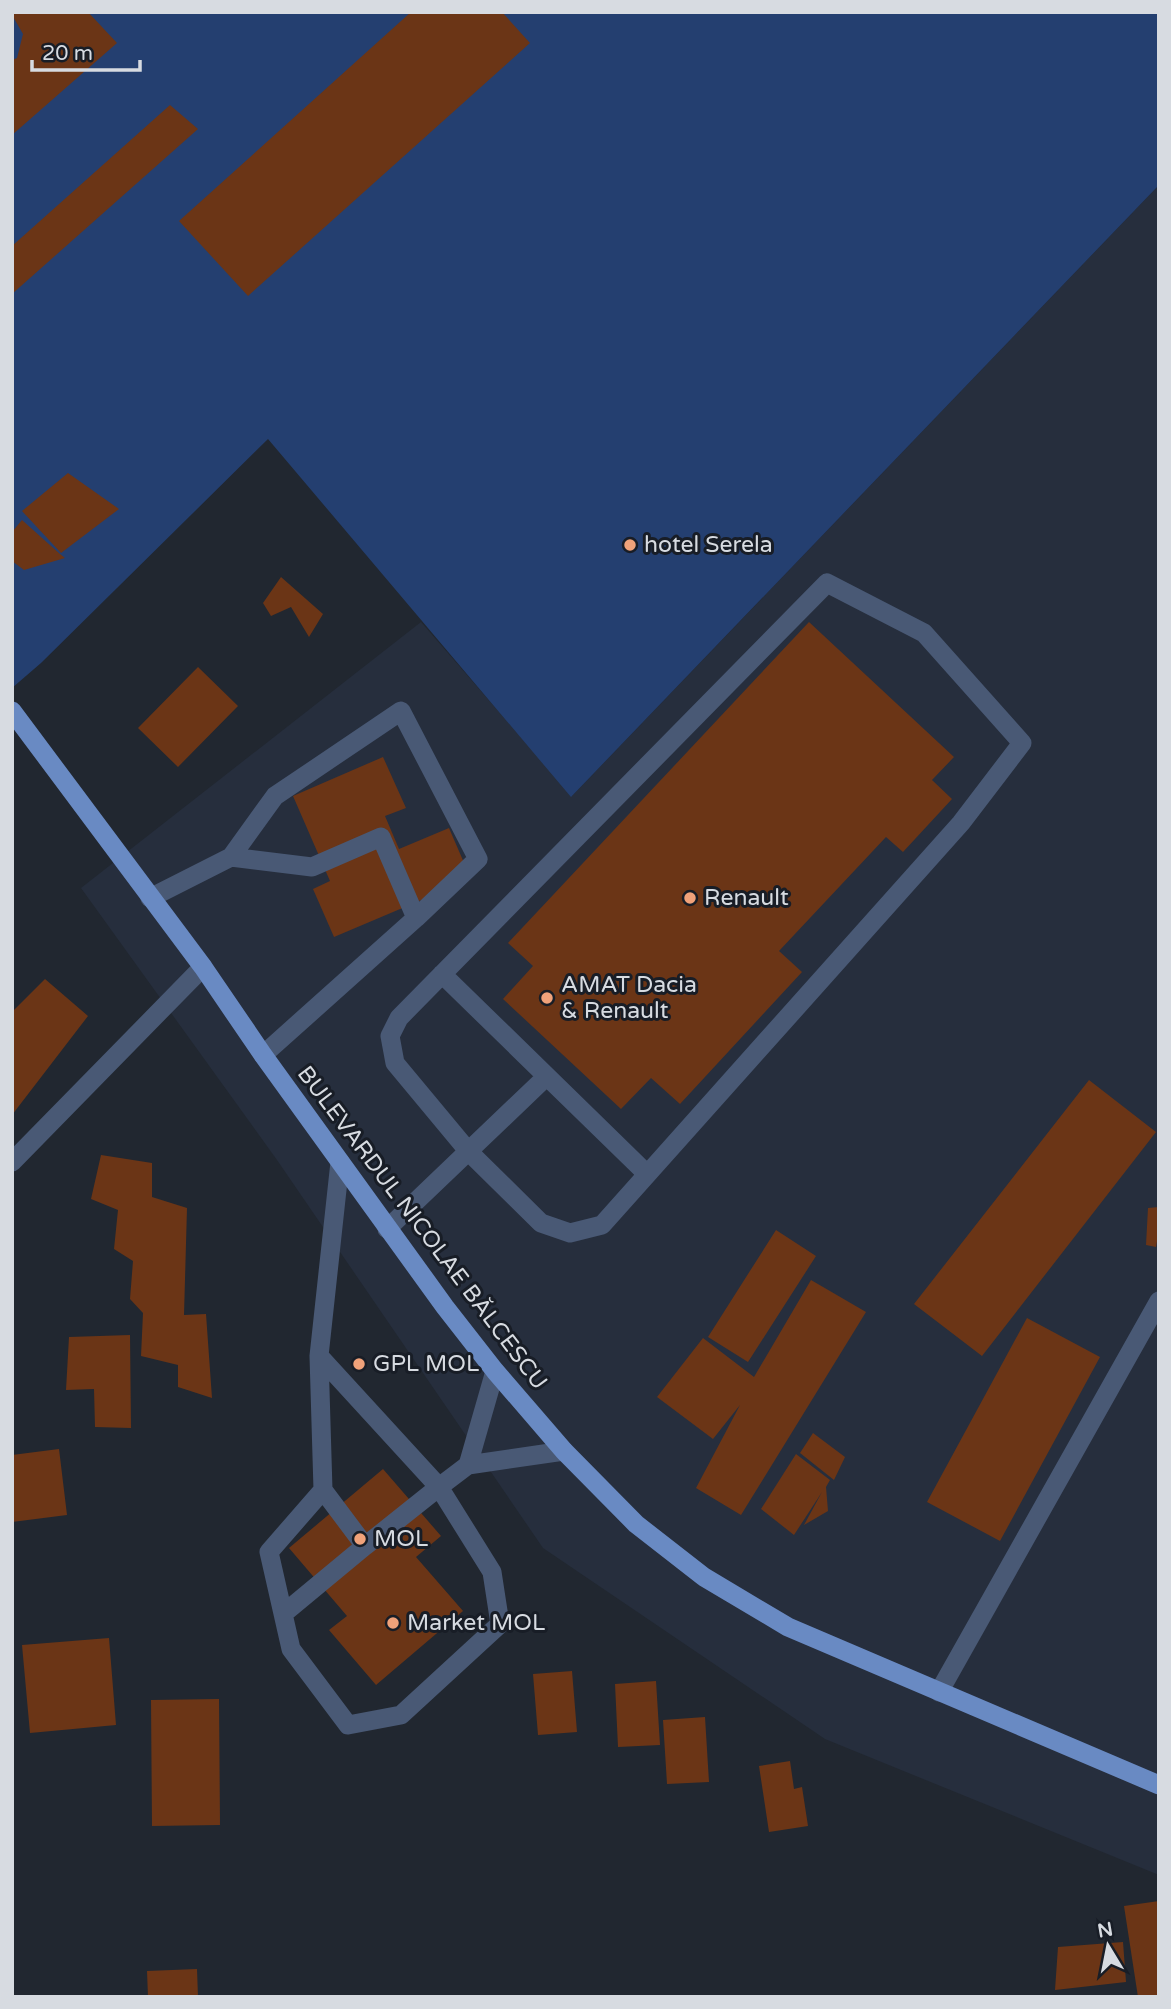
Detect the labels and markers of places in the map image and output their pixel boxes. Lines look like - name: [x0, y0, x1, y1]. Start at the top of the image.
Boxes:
- place label: hotel Serela: [644, 531, 773, 559]
- marker: hotel Serela: [622, 537, 638, 553]
- place label: Renault: [704, 884, 789, 912]
- marker: Renault: [682, 890, 698, 906]
- place label: AMAT Dacia & Renault: [561, 971, 697, 1025]
- marker: AMAT Dacia & Renault: [539, 990, 555, 1006]
- place label: GPL MOL: [373, 1350, 479, 1378]
- marker: GPL MOL: [351, 1356, 367, 1372]
- place label: MOL: [374, 1525, 428, 1553]
- marker: MOL: [352, 1531, 368, 1547]
- place label: Market MOL: [407, 1609, 545, 1637]
- marker: Market MOL: [385, 1615, 401, 1631]

